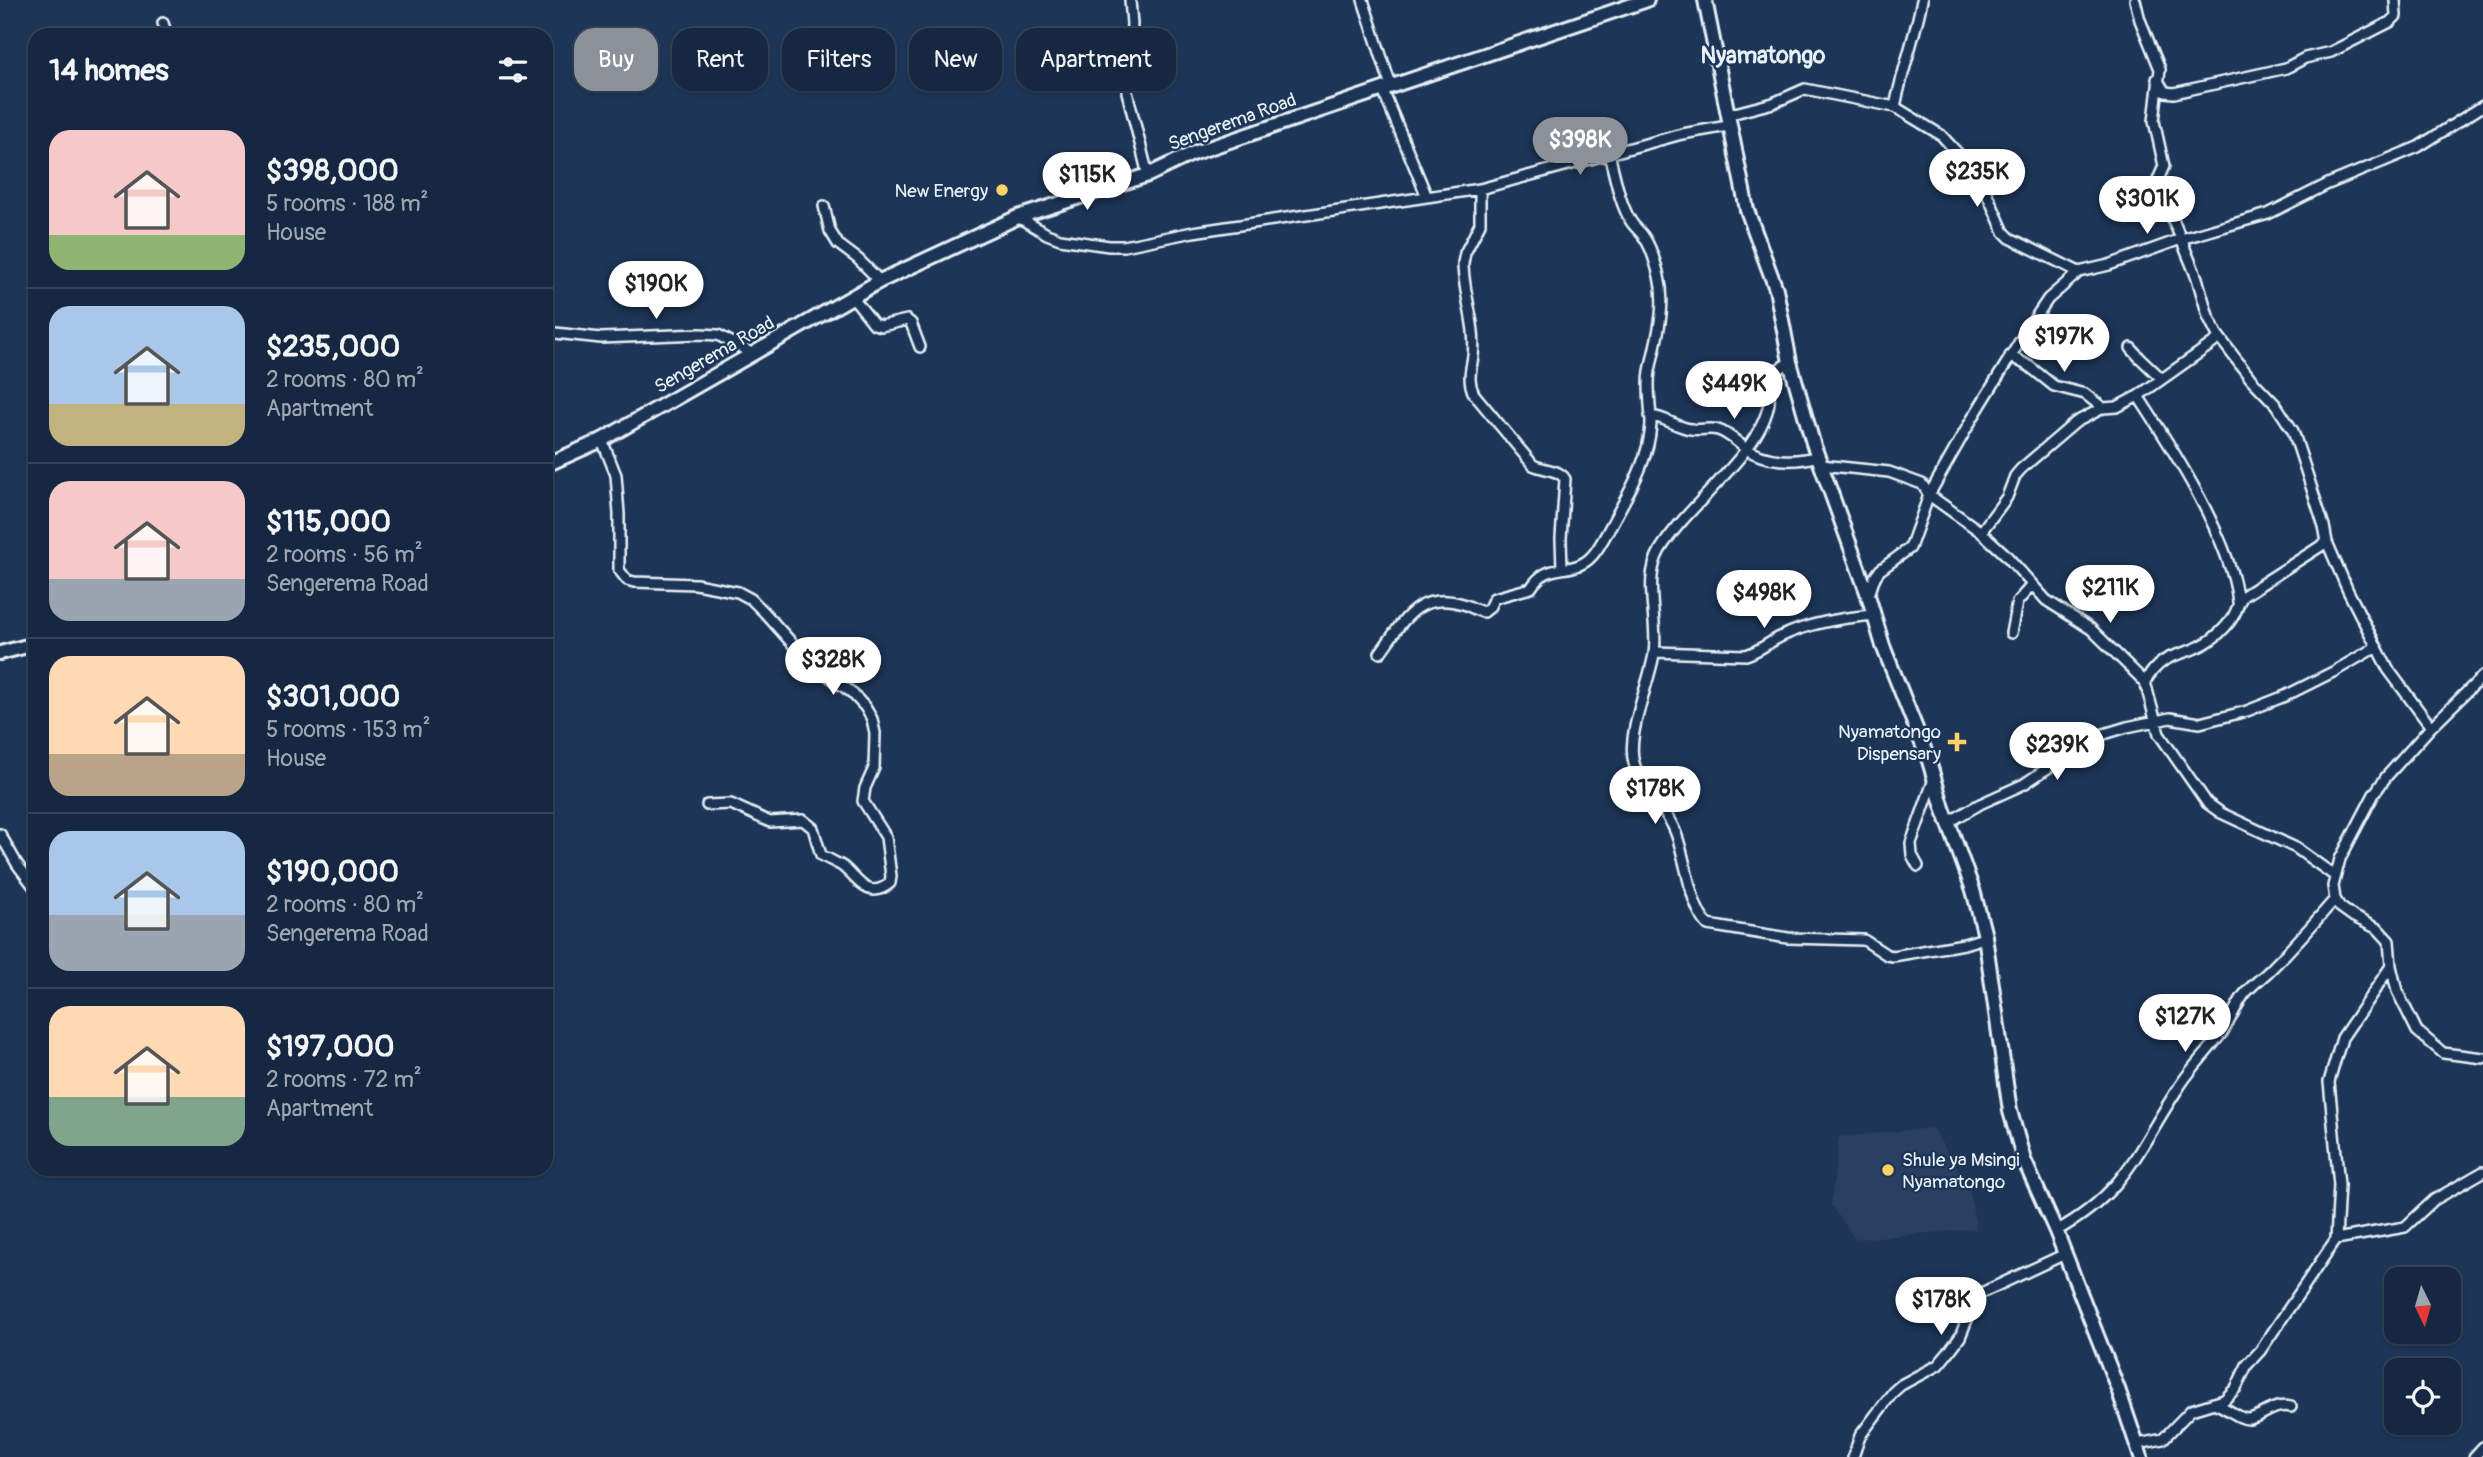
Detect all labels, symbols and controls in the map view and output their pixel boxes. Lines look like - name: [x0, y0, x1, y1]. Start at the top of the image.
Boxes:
- chip: Buy: [574, 28, 658, 91]
- chip: Rent: [672, 28, 768, 91]
- chip: Filters: [782, 28, 895, 91]
- chip: New: [909, 28, 1002, 91]
- chip: Apartment: [1016, 28, 1176, 91]
- district label: Nyamatongo: [1701, 41, 1826, 70]
- icon: filters: [494, 51, 532, 89]
- text: 14 homes: [49, 52, 169, 89]
- street label: Sengerema Road: [1165, 88, 1300, 156]
- pin: $398K: [1531, 118, 1629, 177]
- text: $398K: [1549, 125, 1611, 154]
- pin: $235K: [1928, 150, 2026, 209]
- text: $398,000: [266, 152, 399, 189]
- pin: $115K: [1038, 152, 1136, 212]
- text: $235K: [1945, 157, 2009, 186]
- icon: home: [105, 158, 189, 242]
- text: $115K: [1059, 160, 1115, 189]
- pin: $301K: [2098, 176, 2196, 236]
- place label: New Energy: [894, 179, 988, 203]
- marker: New Energy: [994, 182, 1010, 198]
- text: $301K: [2115, 184, 2179, 213]
- text: 5 rooms · 188 m²: [266, 189, 428, 218]
- text: House: [266, 218, 326, 247]
- pin: $190K: [607, 262, 705, 321]
- text: $190K: [625, 269, 687, 298]
- street label: Sengerema Road: [650, 311, 779, 399]
- pin: $197K: [2015, 314, 2113, 374]
- text: $197K: [2034, 322, 2094, 351]
- text: $235,000: [266, 328, 400, 365]
- icon: home: [105, 334, 189, 418]
- pin: $449K: [1685, 362, 1783, 421]
- text: 2 rooms · 80 m²: [266, 365, 424, 394]
- text: $449K: [1702, 369, 1766, 398]
- text: Apartment: [266, 394, 373, 423]
- text: $115,000: [266, 503, 391, 540]
- icon: home: [105, 509, 189, 593]
- text: 2 rooms · 56 m²: [266, 540, 423, 569]
- pin: $211K: [2061, 566, 2159, 625]
- text: Sengerema Road: [266, 569, 429, 598]
- pin: $498K: [1715, 570, 1813, 630]
- text: $211K: [2081, 573, 2139, 602]
- text: $498K: [1732, 578, 1796, 607]
- pin: $328K: [784, 638, 882, 697]
- text: $328K: [801, 645, 865, 674]
- text: $301,000: [266, 678, 400, 715]
- icon: home: [105, 684, 189, 768]
- text: 5 rooms · 153 m²: [266, 715, 431, 744]
- place label: Nyamatongo Dispensary: [1838, 720, 1941, 766]
- pin: $239K: [2008, 722, 2106, 782]
- text: $239K: [2025, 730, 2089, 759]
- marker: Nyamatongo Dispensary: [1947, 732, 1967, 752]
- text: House: [266, 744, 326, 773]
- pin: $178K: [1606, 766, 1704, 826]
- text: $178K: [1625, 774, 1685, 803]
- text: $190,000: [266, 853, 399, 890]
- icon: home: [105, 859, 189, 943]
- text: 2 rooms · 80 m²: [266, 890, 424, 919]
- text: Sengerema Road: [266, 919, 429, 948]
- pin: $127K: [2136, 995, 2234, 1054]
- text: $127K: [2155, 1002, 2215, 1031]
- text: $197,000: [266, 1028, 394, 1065]
- icon: home: [105, 1034, 189, 1118]
- text: 2 rooms · 72 m²: [266, 1065, 422, 1094]
- text: Apartment: [266, 1094, 373, 1123]
- place label: Shule ya Msingi Nyamatongo: [1902, 1148, 2020, 1194]
- marker: Shule ya Msingi Nyamatongo: [1880, 1162, 1896, 1178]
- north arrow: [2384, 1267, 2460, 1344]
- map controls: [2384, 1267, 2461, 1435]
- pin: $178K: [1892, 1278, 1990, 1337]
- text: $178K: [1911, 1285, 1971, 1314]
- button: locate: [2384, 1358, 2461, 1435]

